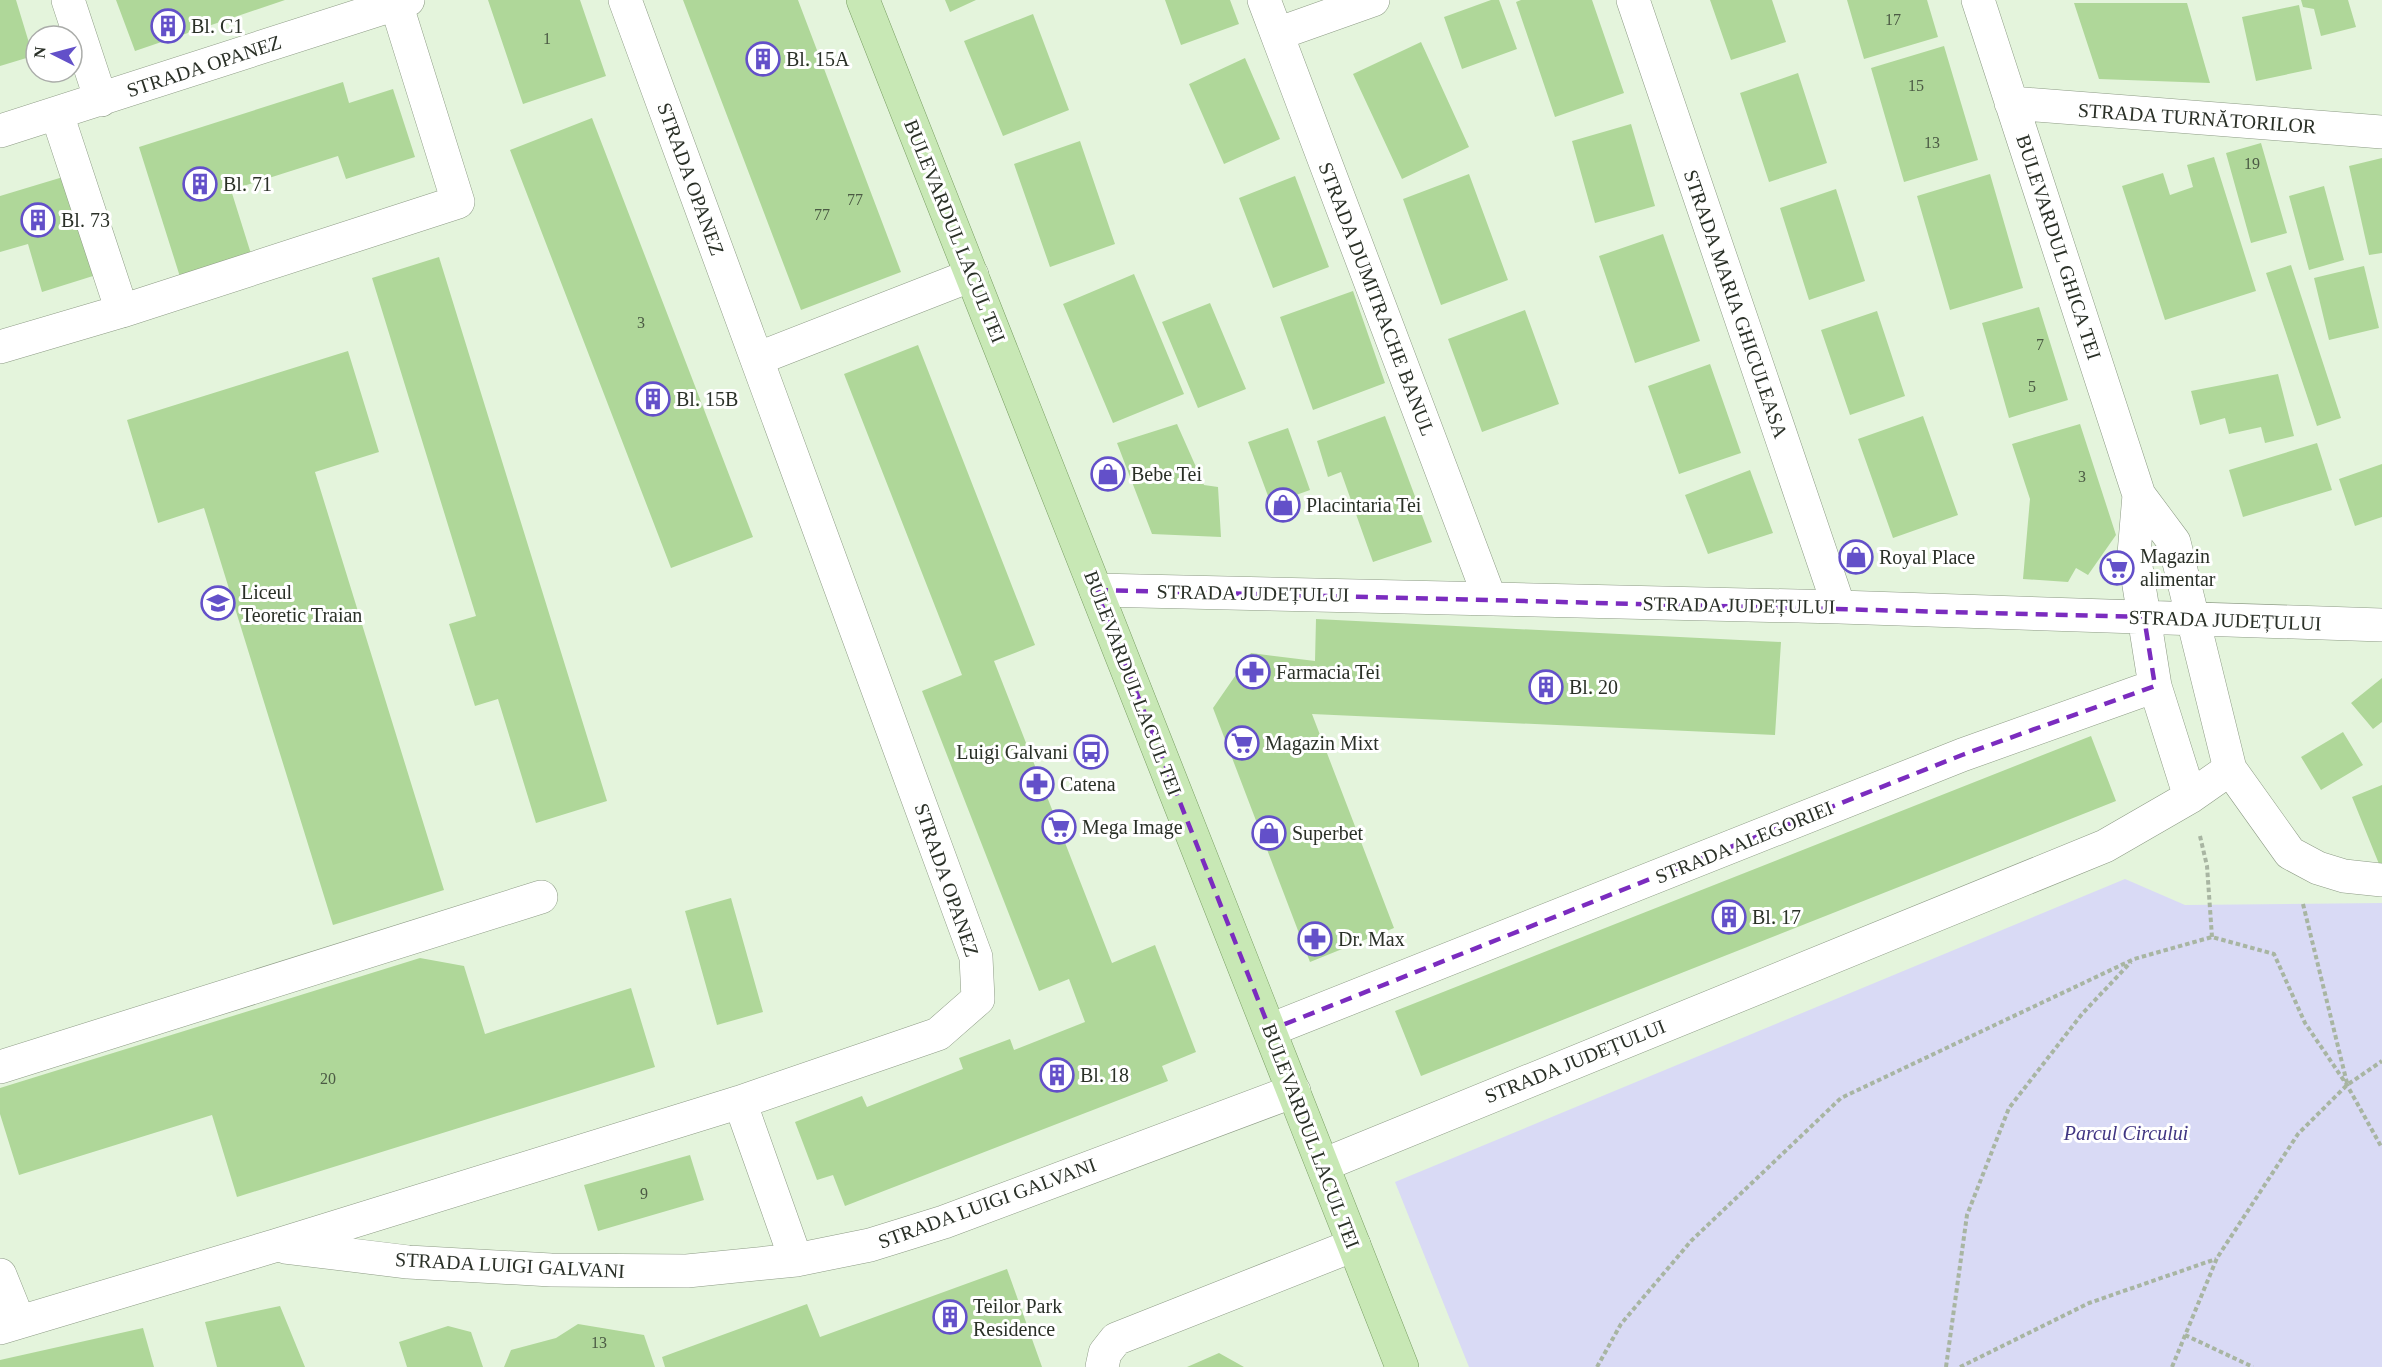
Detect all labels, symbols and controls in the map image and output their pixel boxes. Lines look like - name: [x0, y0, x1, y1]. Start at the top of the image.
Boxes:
- building icon: Bl. C1: [150, 8, 186, 44]
- house number: 17: [1885, 11, 1901, 28]
- place label: Bl. C1: [191, 15, 243, 37]
- north arrow: [24, 24, 84, 84]
- house number: 1: [543, 30, 551, 47]
- street label: STRADA OPANEZ: [124, 31, 284, 101]
- building icon: Bl. 15A: [745, 41, 781, 77]
- text: N: [31, 45, 49, 59]
- place label: Bl. 15A: [786, 48, 850, 70]
- house number: 15: [1908, 77, 1924, 94]
- street label: STRADA TURNĂTORILOR: [2077, 99, 2317, 137]
- street label: STRADA OPANEZ: [653, 100, 729, 258]
- street label: BULEVARDUL LACUL TEI: [900, 116, 1010, 346]
- street label: BULEVARDUL GHICA TEI: [2012, 132, 2106, 362]
- house number: 13: [1924, 134, 1940, 151]
- house number: 19: [2244, 155, 2260, 172]
- street label: STRADA DUMITRACHE BANUL: [1315, 159, 1439, 439]
- building icon: Bl. 71: [182, 166, 218, 202]
- street label: STRADA MARIA GHICULEASA: [1680, 167, 1793, 442]
- place label: Bl. 71: [223, 173, 272, 195]
- house number: 77: [847, 191, 863, 208]
- building icon: Bl. 73: [20, 202, 56, 238]
- house number: 77: [814, 206, 830, 223]
- place label: Bl. 73: [61, 209, 110, 231]
- house number: 3: [637, 314, 645, 331]
- house number: 7: [2036, 336, 2044, 353]
- house number: 5: [2028, 378, 2036, 395]
- building icon: Bl. 15B: [635, 381, 671, 417]
- place label: Bl. 15B: [676, 388, 738, 410]
- shop icon: Bebe Tei: [1090, 456, 1126, 492]
- place label: Bebe Tei: [1131, 463, 1202, 485]
- house number: 3: [2078, 468, 2086, 485]
- shop icon: Placintaria Tei: [1265, 487, 1301, 523]
- place label: Placintaria Tei: [1306, 494, 1422, 516]
- shop icon: Royal Place: [1838, 539, 1874, 575]
- place label: Magazin alimentar: [2140, 545, 2216, 590]
- place label: Royal Place: [1879, 546, 1975, 569]
- supermarket icon: Magazin alimentar: [2099, 550, 2135, 586]
- street label: BULEVARDUL LACUL TEI: [1080, 568, 1186, 798]
- street label: STRADA JUDEȚULUI: [1156, 580, 1350, 607]
- place label: Liceul Teoretic Traian: [241, 581, 362, 626]
- school or university icon: Liceul Teoretic Traian: [200, 585, 236, 621]
- street label: STRADA JUDEȚULUI: [1642, 592, 1836, 619]
- street label: STRADA JUDEȚULUI: [2128, 606, 2322, 635]
- pharmacy icon: Farmacia Tei: [1235, 654, 1271, 690]
- place label: Farmacia Tei: [1276, 661, 1381, 683]
- building icon: Bl. 20: [1528, 669, 1564, 705]
- place label: Bl. 20: [1569, 676, 1618, 698]
- supermarket icon: Magazin Mixt: [1224, 725, 1260, 761]
- place label: Magazin Mixt: [1265, 732, 1379, 755]
- bus stop icon: Luigi Galvani: [1073, 734, 1109, 770]
- place label: Luigi Galvani: [956, 741, 1068, 764]
- pharmacy icon: Catena: [1019, 766, 1055, 802]
- place label: Catena: [1060, 773, 1116, 795]
- street label: STRADA ALEGORIEI: [1652, 796, 1836, 888]
- street label: STRADA OPANEZ: [910, 800, 984, 960]
- supermarket icon: Mega Image: [1041, 809, 1077, 845]
- shop icon: Superbet: [1251, 815, 1287, 851]
- place label: Mega Image: [1082, 816, 1183, 839]
- place label: Superbet: [1292, 822, 1364, 845]
- building icon: Bl. 17: [1711, 899, 1747, 935]
- place label: Bl. 17: [1752, 906, 1801, 928]
- pharmacy icon: Dr. Max: [1297, 921, 1333, 957]
- place label: Dr. Max: [1338, 928, 1405, 950]
- street label: STRADA JUDEȚULUI: [1482, 1015, 1669, 1108]
- street label: BULEVARDUL LACUL TEI: [1258, 1021, 1364, 1251]
- building icon: Bl. 18: [1039, 1057, 1075, 1093]
- place label: Bl. 18: [1080, 1064, 1129, 1086]
- house number: 20: [320, 1070, 336, 1087]
- park label: Parcul Circului: [2063, 1122, 2188, 1144]
- street label: STRADA LUIGI GALVANI: [875, 1153, 1099, 1253]
- house number: 9: [640, 1185, 648, 1202]
- street label: STRADA LUIGI GALVANI: [395, 1248, 625, 1282]
- place label: Teilor Park Residence: [973, 1295, 1062, 1340]
- building icon: Teilor Park Residence: [932, 1299, 968, 1335]
- house number: 13: [591, 1334, 607, 1351]

